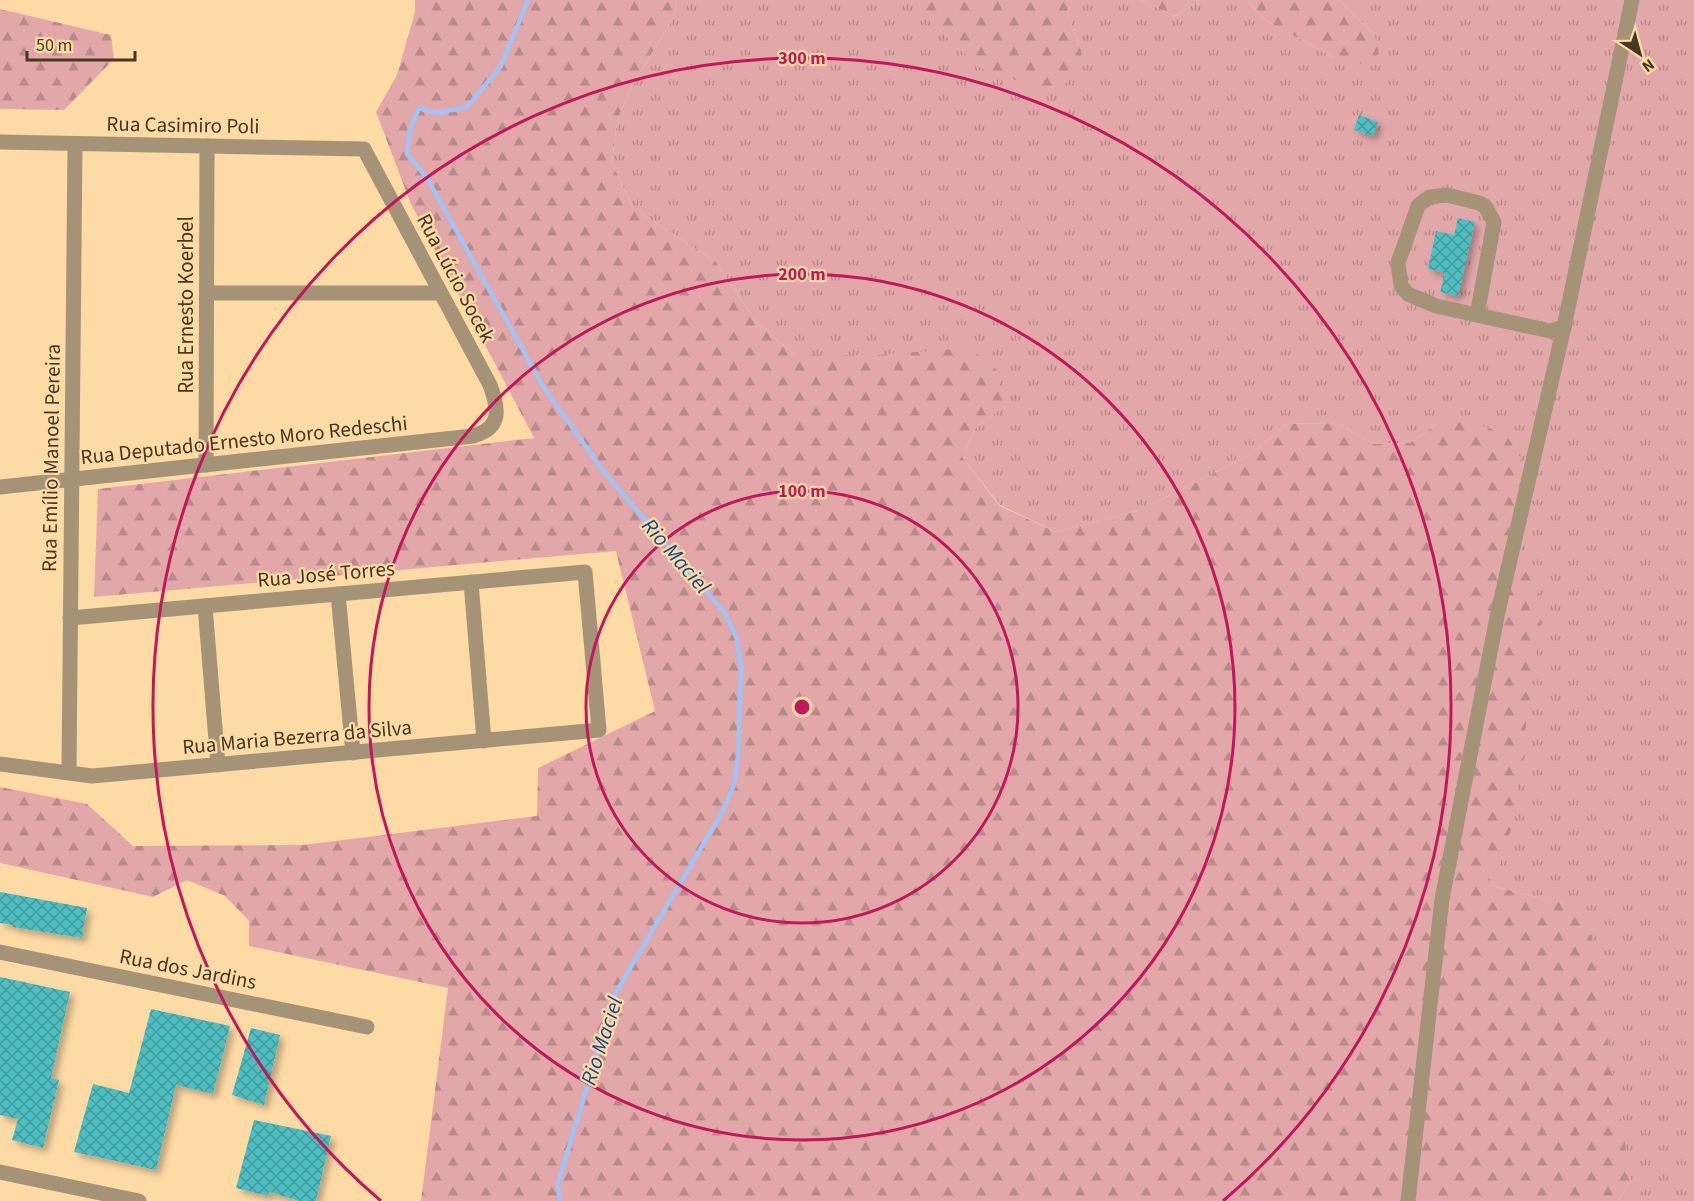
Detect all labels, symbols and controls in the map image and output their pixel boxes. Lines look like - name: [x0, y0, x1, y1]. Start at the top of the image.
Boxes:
- scale bar: [27, 24, 135, 62]
- north arrow: [1610, 24, 1670, 84]
- text: 50 m: [36, 33, 72, 58]
- text: 300 m: [778, 46, 826, 71]
- text: N: [1637, 53, 1659, 77]
- street label: Rua Casimiro Poli: [106, 109, 260, 141]
- street label: Rua Lúcio Socek: [409, 208, 503, 348]
- street label: Rua Ernesto Koerbel: [171, 216, 201, 394]
- text: 200 m: [778, 262, 826, 287]
- street label: Rua Emílio Manoel Pereira: [34, 344, 68, 572]
- street label: Rua Deputado Ernesto Moro Redeschi: [79, 408, 409, 472]
- text: 100 m: [778, 479, 826, 504]
- water label: Rio Maciel: [634, 511, 718, 601]
- street label: Rua José Torres: [256, 553, 396, 595]
- centre of rings: [792, 697, 812, 717]
- street label: Rua Maria Bezerra da Silva: [181, 712, 413, 762]
- street label: Rua dos Jardins: [117, 941, 259, 997]
- water label: Rio Maciel: [573, 992, 631, 1089]

